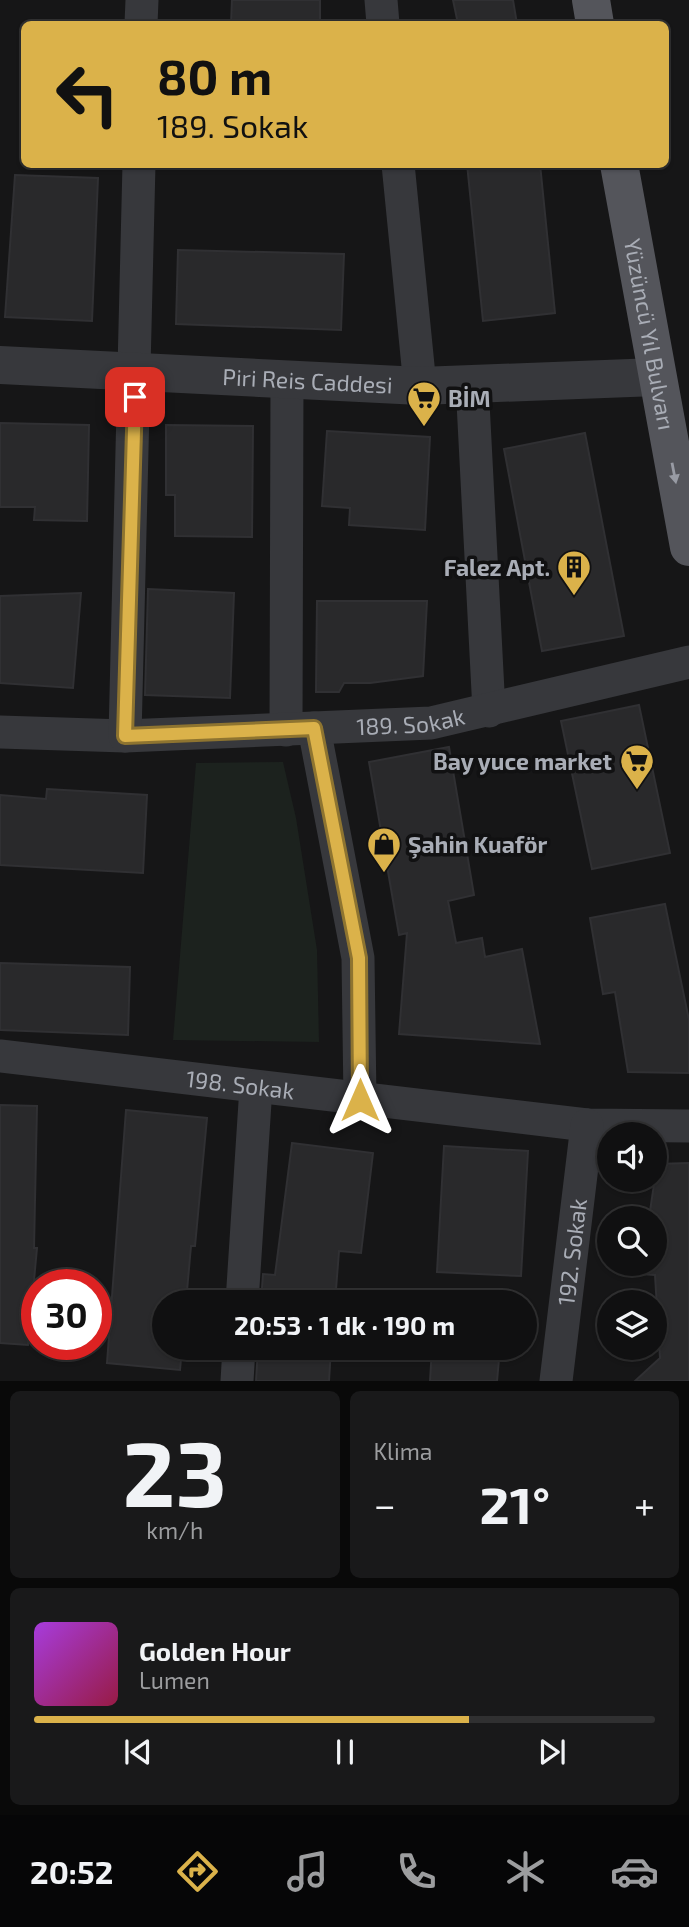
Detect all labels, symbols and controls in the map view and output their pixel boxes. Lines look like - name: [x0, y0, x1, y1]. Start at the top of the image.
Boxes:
- text: 80 m: [157, 46, 272, 105]
- icon: left: [42, 49, 133, 140]
- text: 189. Sokak: [157, 106, 308, 144]
- street label: Yüzüncü Yıl Bulvarı: [619, 236, 681, 432]
- street label: Piri Reis Caddesi: [222, 362, 393, 399]
- pin: [105, 367, 165, 427]
- icon: arrive: [116, 378, 154, 416]
- supermarket icon: BİM: [405, 379, 443, 428]
- place label: BİM: [448, 384, 490, 412]
- one-way arrow: [669, 462, 680, 484]
- building icon: Falez Apt.: [555, 548, 593, 597]
- place label: Falez Apt.: [444, 553, 550, 581]
- street label: 189. Sokak: [356, 701, 468, 740]
- supermarket icon: Bay yuce market: [618, 742, 656, 791]
- place label: Bay yuce market: [433, 747, 612, 775]
- shop icon: Şahin Kuaför: [365, 825, 403, 874]
- place label: Şahin Kuaför: [408, 830, 548, 859]
- position arrow: [323, 1063, 397, 1137]
- street label: 198. Sokak: [185, 1064, 296, 1105]
- map controls: [597, 1122, 667, 1360]
- button: sound: [597, 1122, 667, 1192]
- street label: 192. Sokak: [551, 1197, 592, 1307]
- button: search: [597, 1206, 667, 1276]
- speed limit sign: 30: [21, 1269, 112, 1360]
- button: layers: [597, 1290, 667, 1360]
- text: 20:53 · 1 dk · 190 m: [234, 1309, 455, 1340]
- text: 23: [123, 1416, 227, 1525]
- text: Klima: [374, 1437, 432, 1465]
- text: 21°: [480, 1472, 550, 1534]
- text: −: [374, 1481, 396, 1527]
- text: +: [634, 1481, 655, 1527]
- text: km/h: [146, 1516, 203, 1544]
- text: Golden Hour: [139, 1635, 291, 1666]
- text: Lumen: [139, 1666, 210, 1694]
- icon: previous: [119, 1733, 157, 1771]
- icon: pause: [326, 1733, 364, 1771]
- icon: next: [533, 1733, 571, 1771]
- icon: directions: [173, 1847, 222, 1896]
- icon: music: [283, 1847, 332, 1896]
- icon: phone: [392, 1847, 441, 1896]
- icon: climate: [501, 1847, 550, 1896]
- icon: car: [610, 1847, 659, 1896]
- text: 20:52: [30, 1852, 113, 1890]

